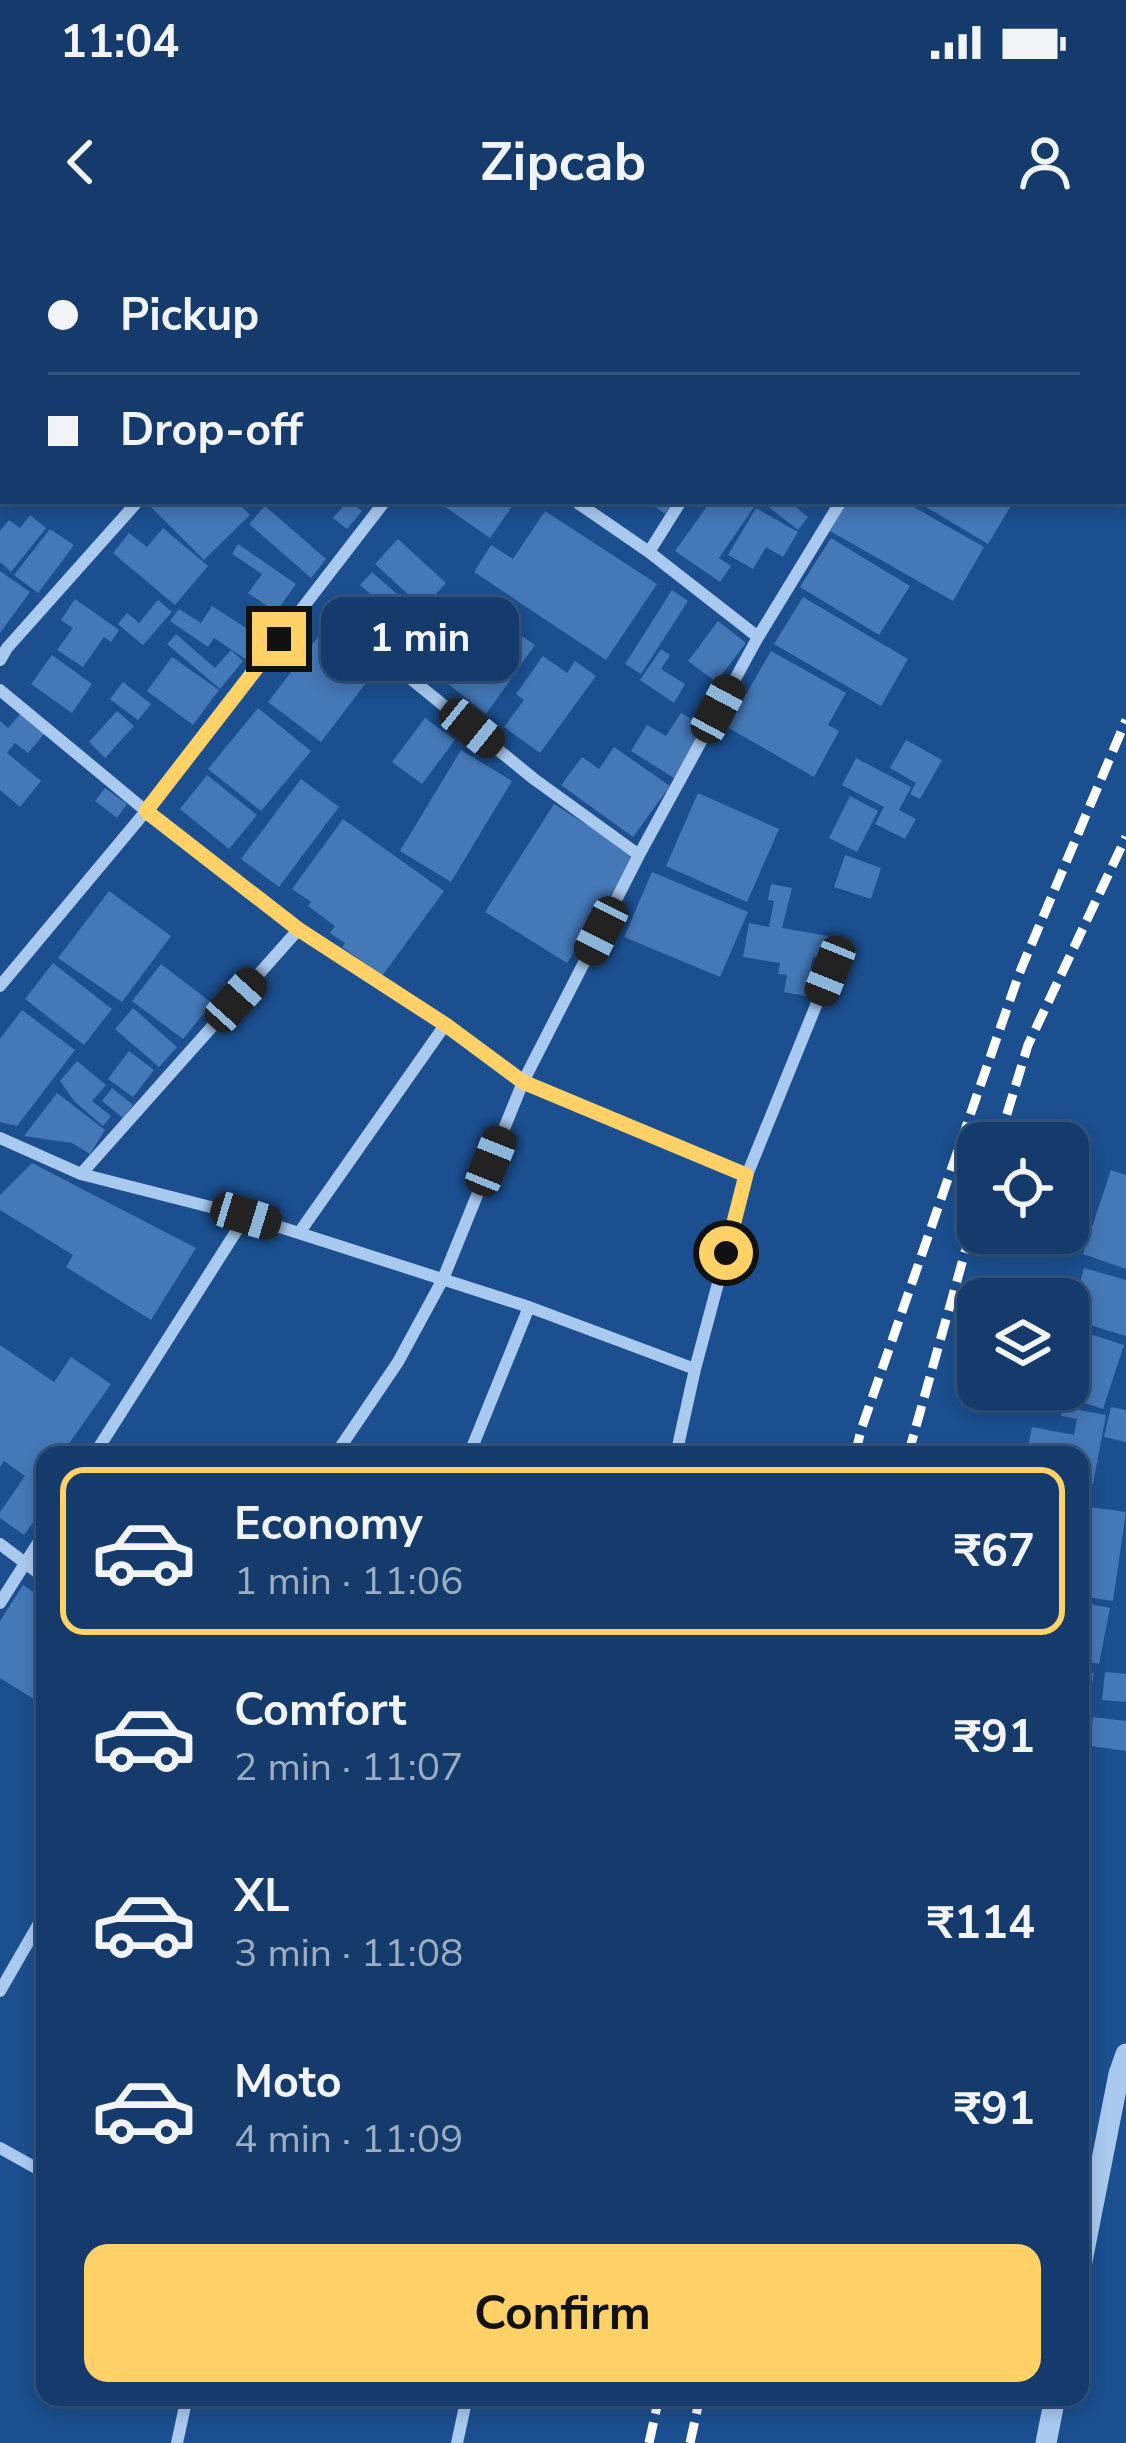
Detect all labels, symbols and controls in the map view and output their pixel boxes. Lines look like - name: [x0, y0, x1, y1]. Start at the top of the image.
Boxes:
- text: 11:04: [60, 12, 179, 73]
- text: Zipcab: [480, 125, 646, 199]
- icon: back: [48, 129, 114, 195]
- icon: person: [1012, 129, 1078, 195]
- text: Pickup: [120, 285, 259, 346]
- text: Drop-off: [120, 400, 303, 461]
- callout: 1 min: [321, 597, 519, 681]
- route end: [252, 612, 306, 666]
- text: 1 min: [370, 612, 470, 665]
- car: [685, 669, 751, 749]
- car: [433, 691, 511, 765]
- car: [569, 891, 633, 971]
- car: [800, 931, 860, 1011]
- car: [199, 961, 273, 1039]
- car: [461, 1121, 521, 1201]
- map controls: [957, 1122, 1089, 1410]
- button: locate: [957, 1122, 1089, 1254]
- car: [206, 1188, 286, 1244]
- route start: [699, 1226, 753, 1280]
- button: layers: [957, 1278, 1089, 1410]
- text: Economy: [234, 1494, 423, 1555]
- icon: car: [90, 1497, 198, 1605]
- text: ₹67: [954, 1521, 1035, 1582]
- text: 1 min · 11:06: [234, 1555, 463, 1608]
- text: Comfort: [234, 1680, 406, 1741]
- icon: car: [90, 1683, 198, 1791]
- text: ₹91: [954, 1707, 1035, 1768]
- text: 2 min · 11:07: [234, 1741, 463, 1794]
- text: XL: [234, 1866, 290, 1927]
- icon: car: [90, 1869, 198, 1977]
- text: ₹114: [927, 1893, 1035, 1954]
- text: 3 min · 11:08: [234, 1927, 463, 1980]
- text: Moto: [234, 2052, 342, 2113]
- icon: car: [90, 2055, 198, 2163]
- text: ₹91: [954, 2079, 1035, 2140]
- text: 4 min · 11:09: [234, 2113, 463, 2166]
- button: Confirm: [84, 2244, 1041, 2382]

